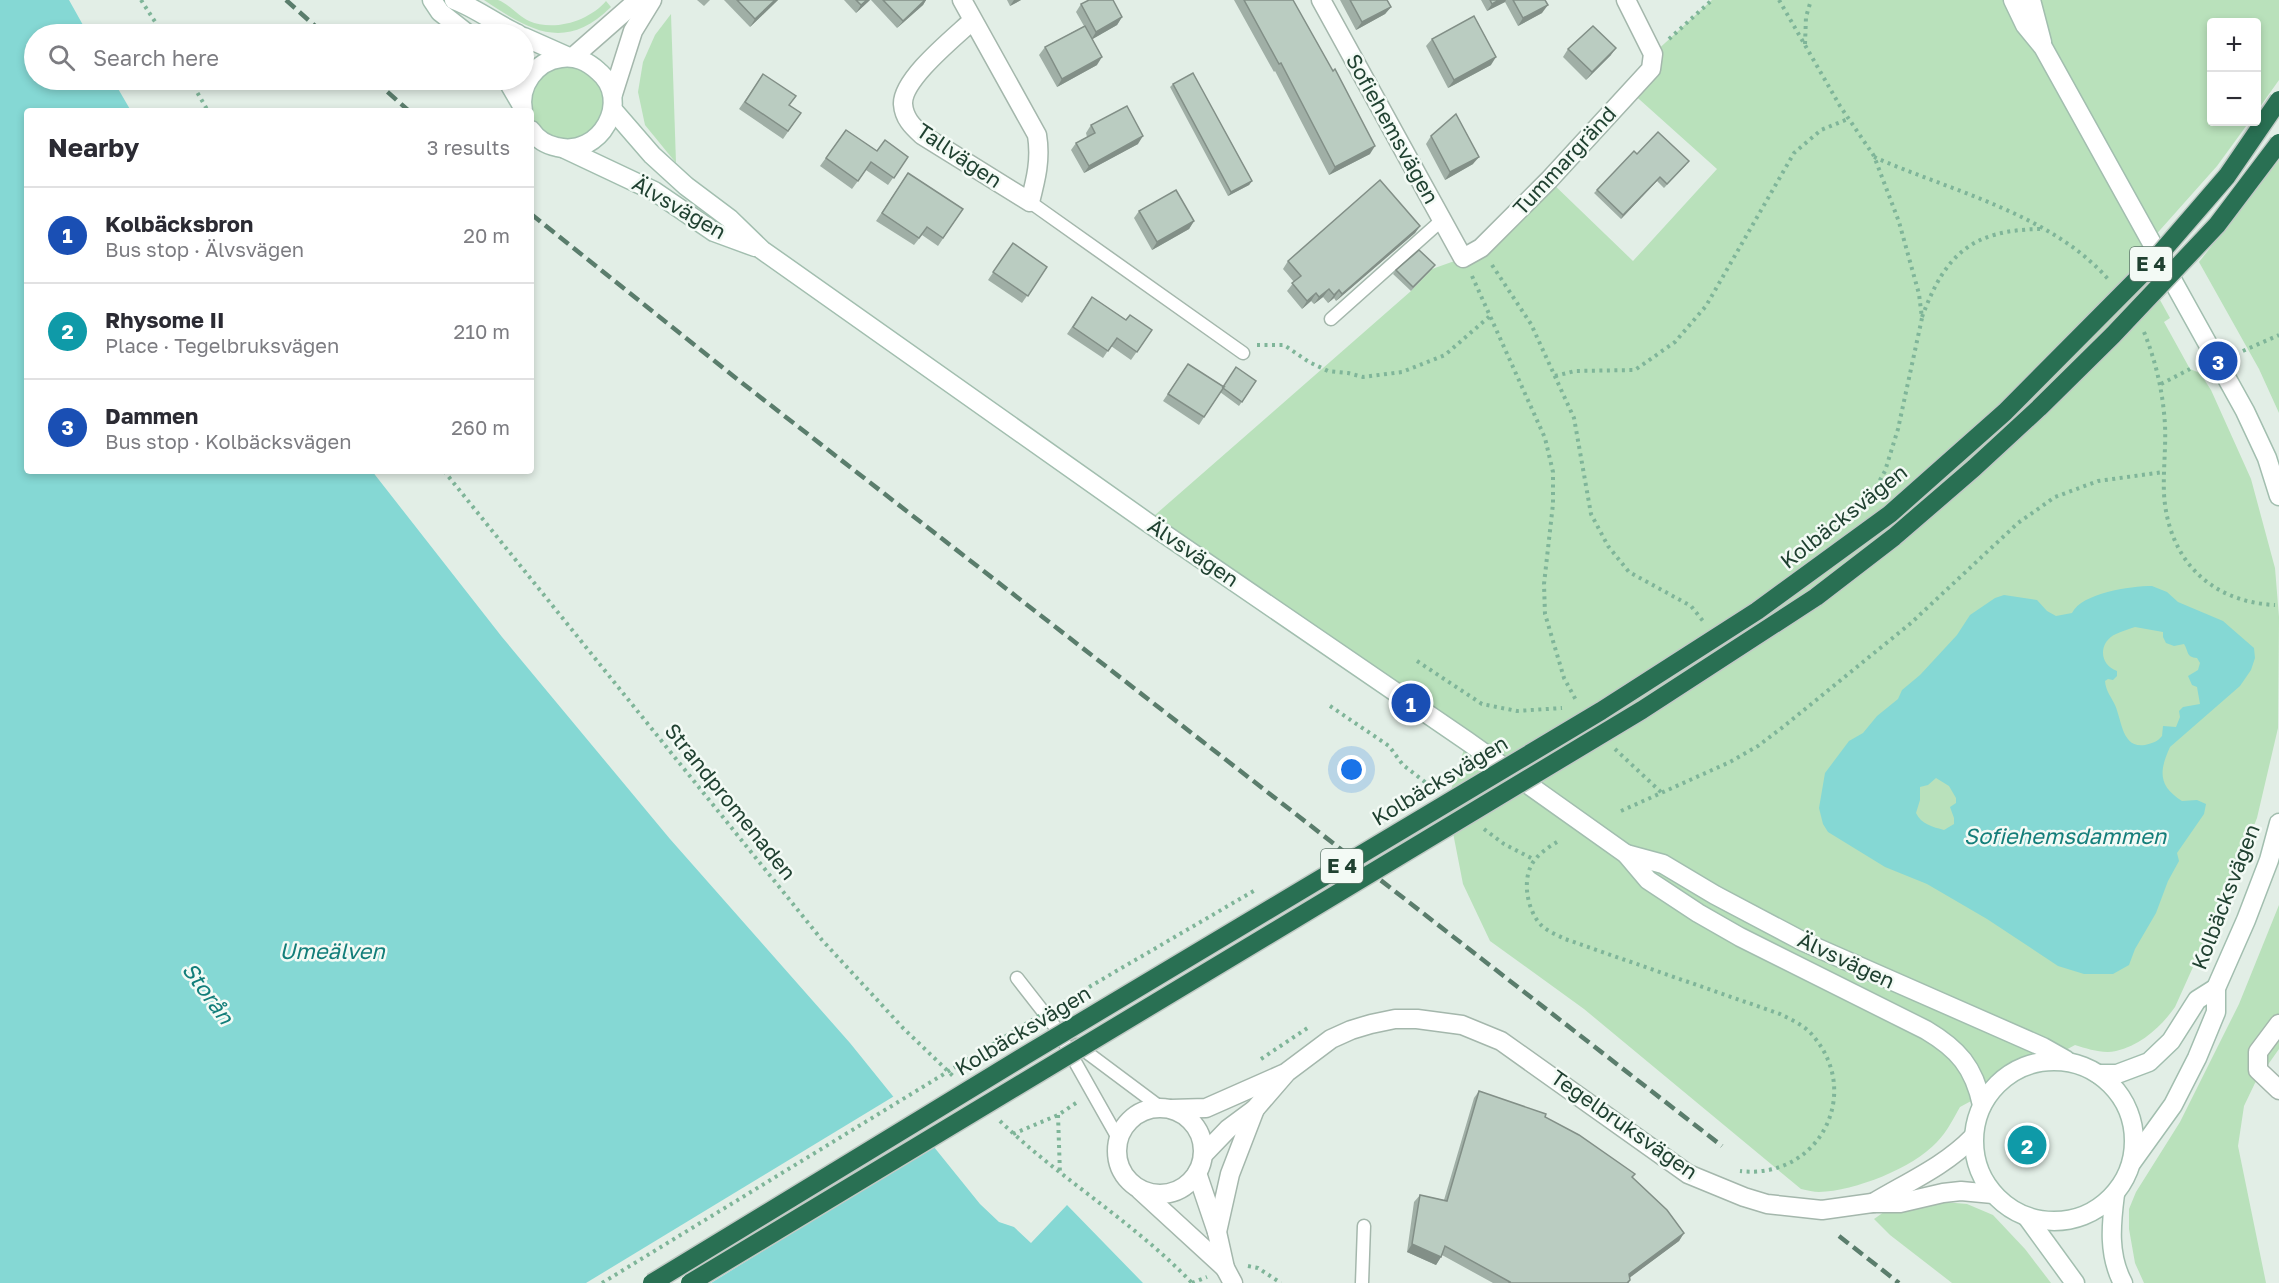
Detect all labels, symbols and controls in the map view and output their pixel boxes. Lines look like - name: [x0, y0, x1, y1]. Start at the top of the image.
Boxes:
- map controls: [2207, 18, 2261, 126]
- button: +: [2207, 18, 2261, 72]
- search box: [24, 24, 534, 90]
- icon: search: [45, 41, 78, 74]
- text: Search here: [93, 44, 219, 71]
- street label: Sofiehemsvägen: [1341, 49, 1445, 208]
- button: −: [2207, 72, 2261, 126]
- street label: Tummargränd: [1507, 100, 1621, 220]
- street label: Tallvägen: [912, 117, 1007, 193]
- text: Nearby: [48, 132, 139, 163]
- text: 3 results: [427, 135, 510, 159]
- street label: Älvsvägen: [628, 170, 731, 244]
- text: Kolbäcksbron: [105, 210, 253, 237]
- text: 1: [62, 223, 73, 247]
- text: 20 m: [463, 223, 510, 247]
- text: Bus stop · Älvsvägen: [105, 237, 304, 261]
- road number: E 4: [2130, 247, 2172, 281]
- text: Rhysome II: [105, 306, 224, 333]
- text: 2: [61, 319, 74, 343]
- text: 210 m: [454, 319, 510, 343]
- text: Place · Tegelbruksvägen: [105, 333, 339, 357]
- pin: 3: [2198, 338, 2238, 384]
- text: Dammen: [105, 402, 198, 429]
- text: 3: [61, 415, 74, 439]
- text: 260 m: [451, 415, 510, 439]
- text: Bus stop · Kolbäcksvägen: [105, 429, 352, 453]
- street label: Kolbäcksvägen: [1775, 459, 1912, 574]
- street label: Älvsvägen: [1143, 512, 1244, 592]
- pin: 1: [1392, 680, 1430, 726]
- street label: Strandpromenaden: [660, 718, 802, 885]
- street label: Kolbäcksvägen: [1367, 729, 1512, 831]
- your location: [1337, 755, 1366, 784]
- street label: Kolbäcksvägen: [2185, 820, 2265, 973]
- water label: Sofiehemsdammen: [1964, 822, 2168, 849]
- road number: E 4: [1321, 849, 1363, 883]
- street label: Älvsvägen: [1794, 926, 1899, 994]
- water label: Umeälven: [279, 937, 386, 964]
- water label: Storån: [177, 956, 241, 1030]
- street label: Kolbäcksvägen: [950, 979, 1095, 1081]
- street label: Tegelbruksvägen: [1546, 1064, 1703, 1184]
- pin: 2: [2008, 1122, 2046, 1168]

